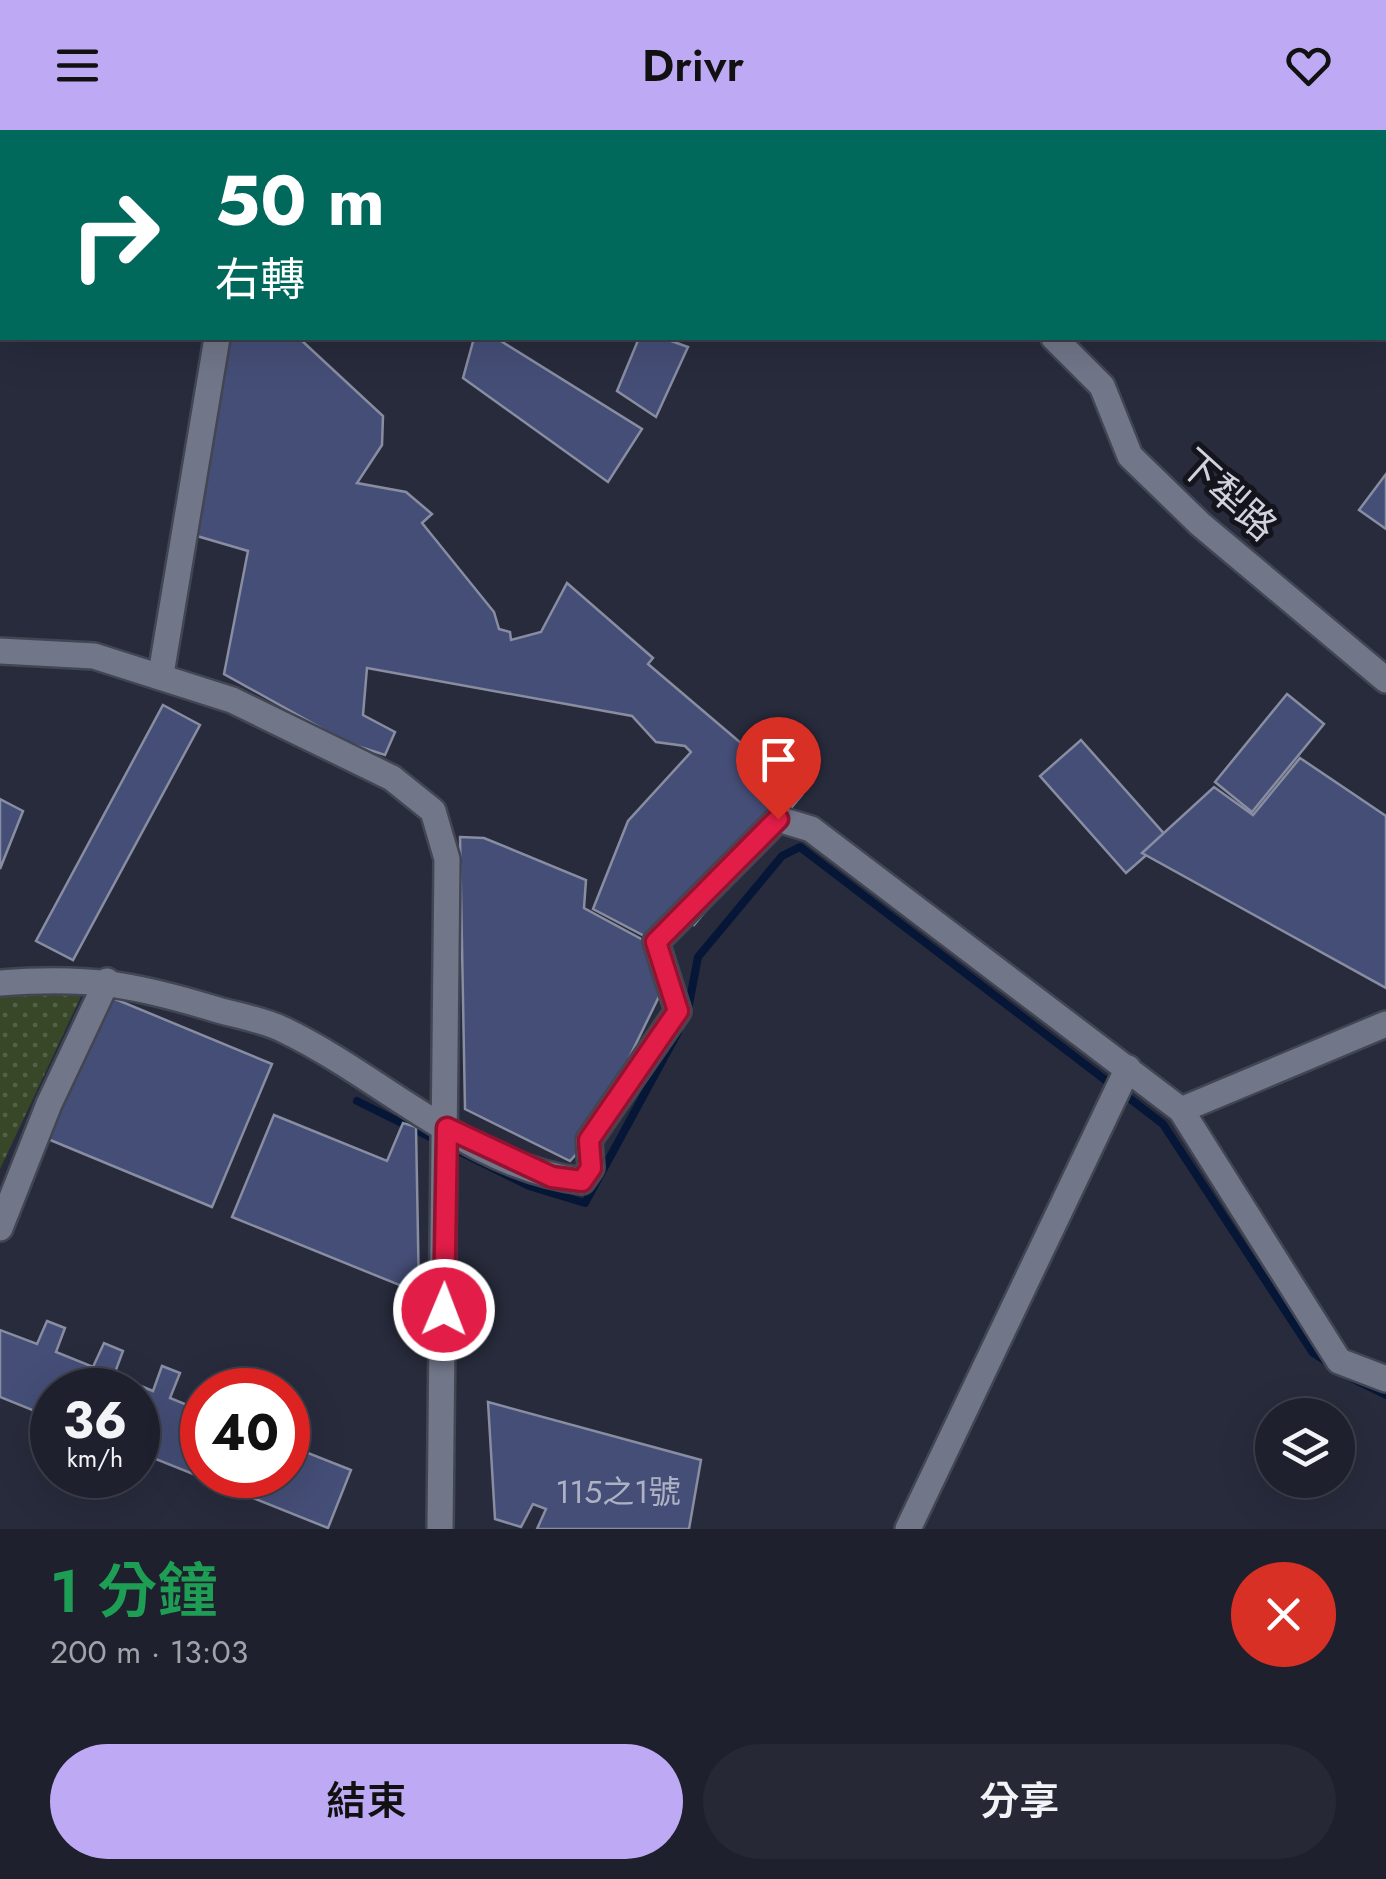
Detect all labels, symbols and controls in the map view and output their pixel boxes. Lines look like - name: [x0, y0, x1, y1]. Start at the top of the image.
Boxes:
- text: Drivr: [642, 33, 744, 98]
- icon: menu: [50, 38, 105, 93]
- icon: heart: [1281, 38, 1336, 93]
- text: 50 m: [215, 150, 385, 251]
- icon: right: [50, 170, 180, 300]
- text: 右轉: [215, 247, 305, 312]
- street label: 下犁路: [1168, 436, 1289, 553]
- pin: [736, 717, 821, 820]
- icon: arrive: [751, 732, 806, 787]
- position arrow: [392, 1258, 496, 1362]
- speed limit sign: 40: [180, 1368, 310, 1498]
- text: 36: [63, 1384, 127, 1457]
- map controls: [1255, 1398, 1355, 1498]
- button: layers: [1255, 1398, 1355, 1498]
- text: km/h: [67, 1440, 123, 1476]
- house number: 115之1號: [555, 1469, 681, 1515]
- text: 1 分鐘: [50, 1548, 217, 1635]
- button: close: [1231, 1562, 1336, 1667]
- text: 200 m · 13:03: [50, 1629, 248, 1675]
- button: 結束: [50, 1744, 683, 1859]
- button: 分享: [703, 1744, 1336, 1859]

